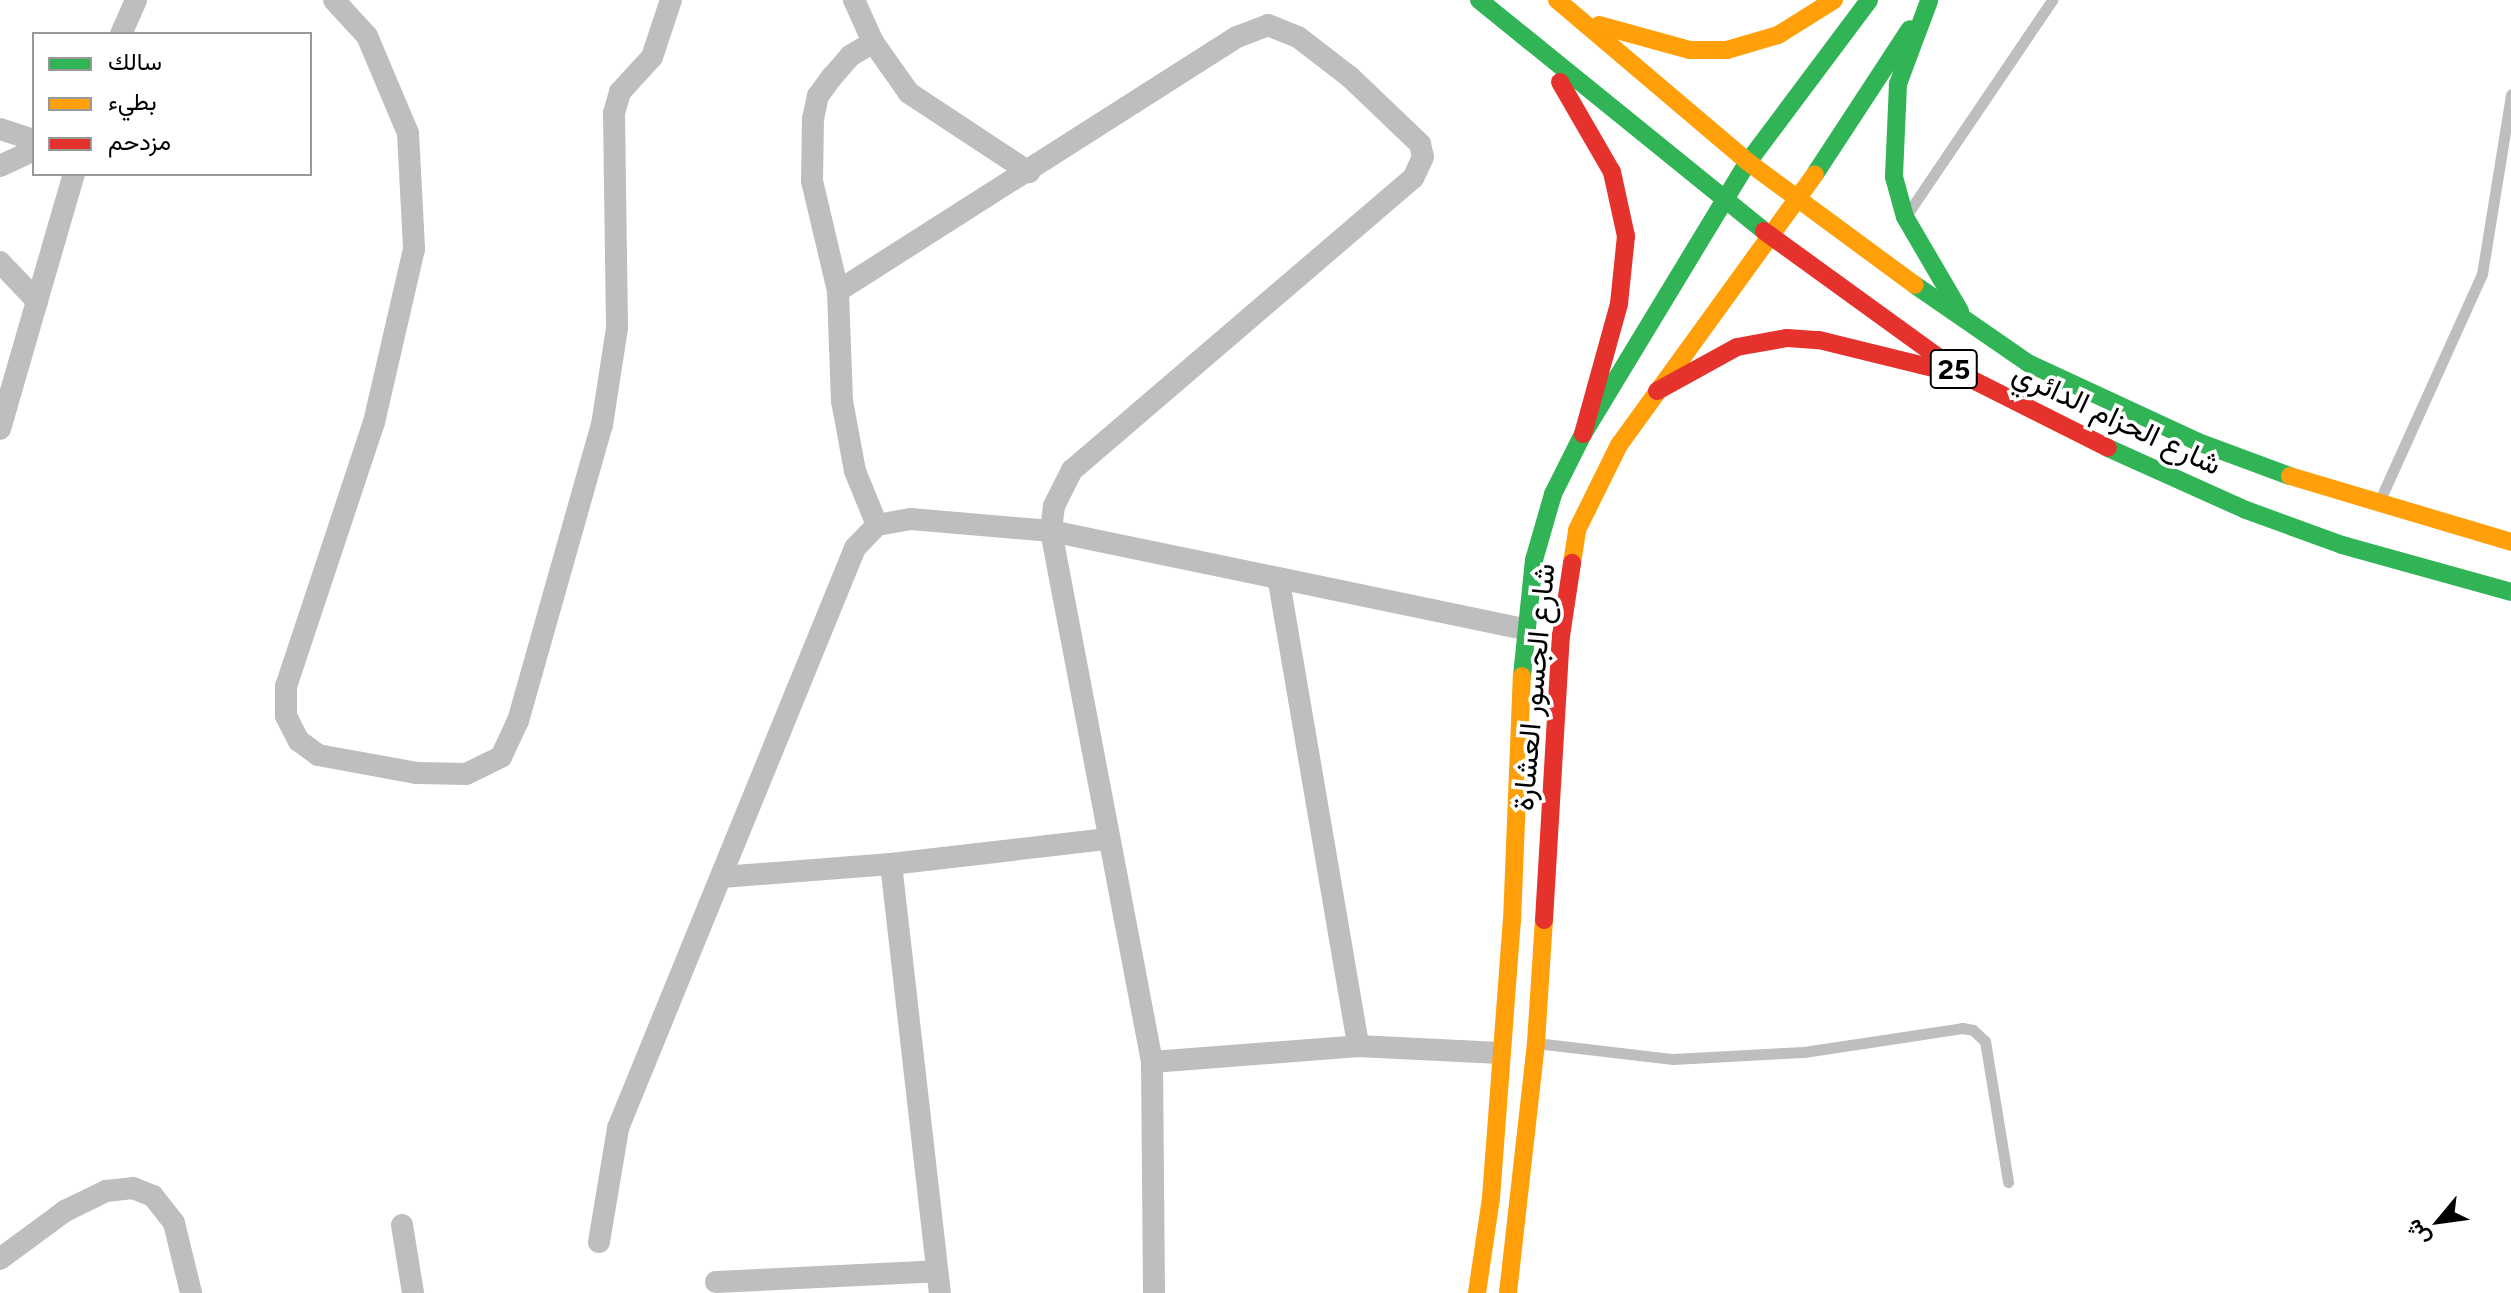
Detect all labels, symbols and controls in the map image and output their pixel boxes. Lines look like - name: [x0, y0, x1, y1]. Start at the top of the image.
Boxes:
- legend: [32, 32, 312, 176]
- text: سالك: [108, 47, 162, 76]
- text: بطيء: [108, 87, 157, 116]
- text: مزدحم: [108, 127, 171, 156]
- road number: 25: [1928, 345, 1980, 393]
- street label: شارع الحزام الدائري: [2007, 355, 2227, 483]
- street label: شارع الجسور العشارة: [1505, 562, 1563, 812]
- north arrow: [2399, 1181, 2479, 1261]
- text: ش: [2399, 1215, 2436, 1251]

